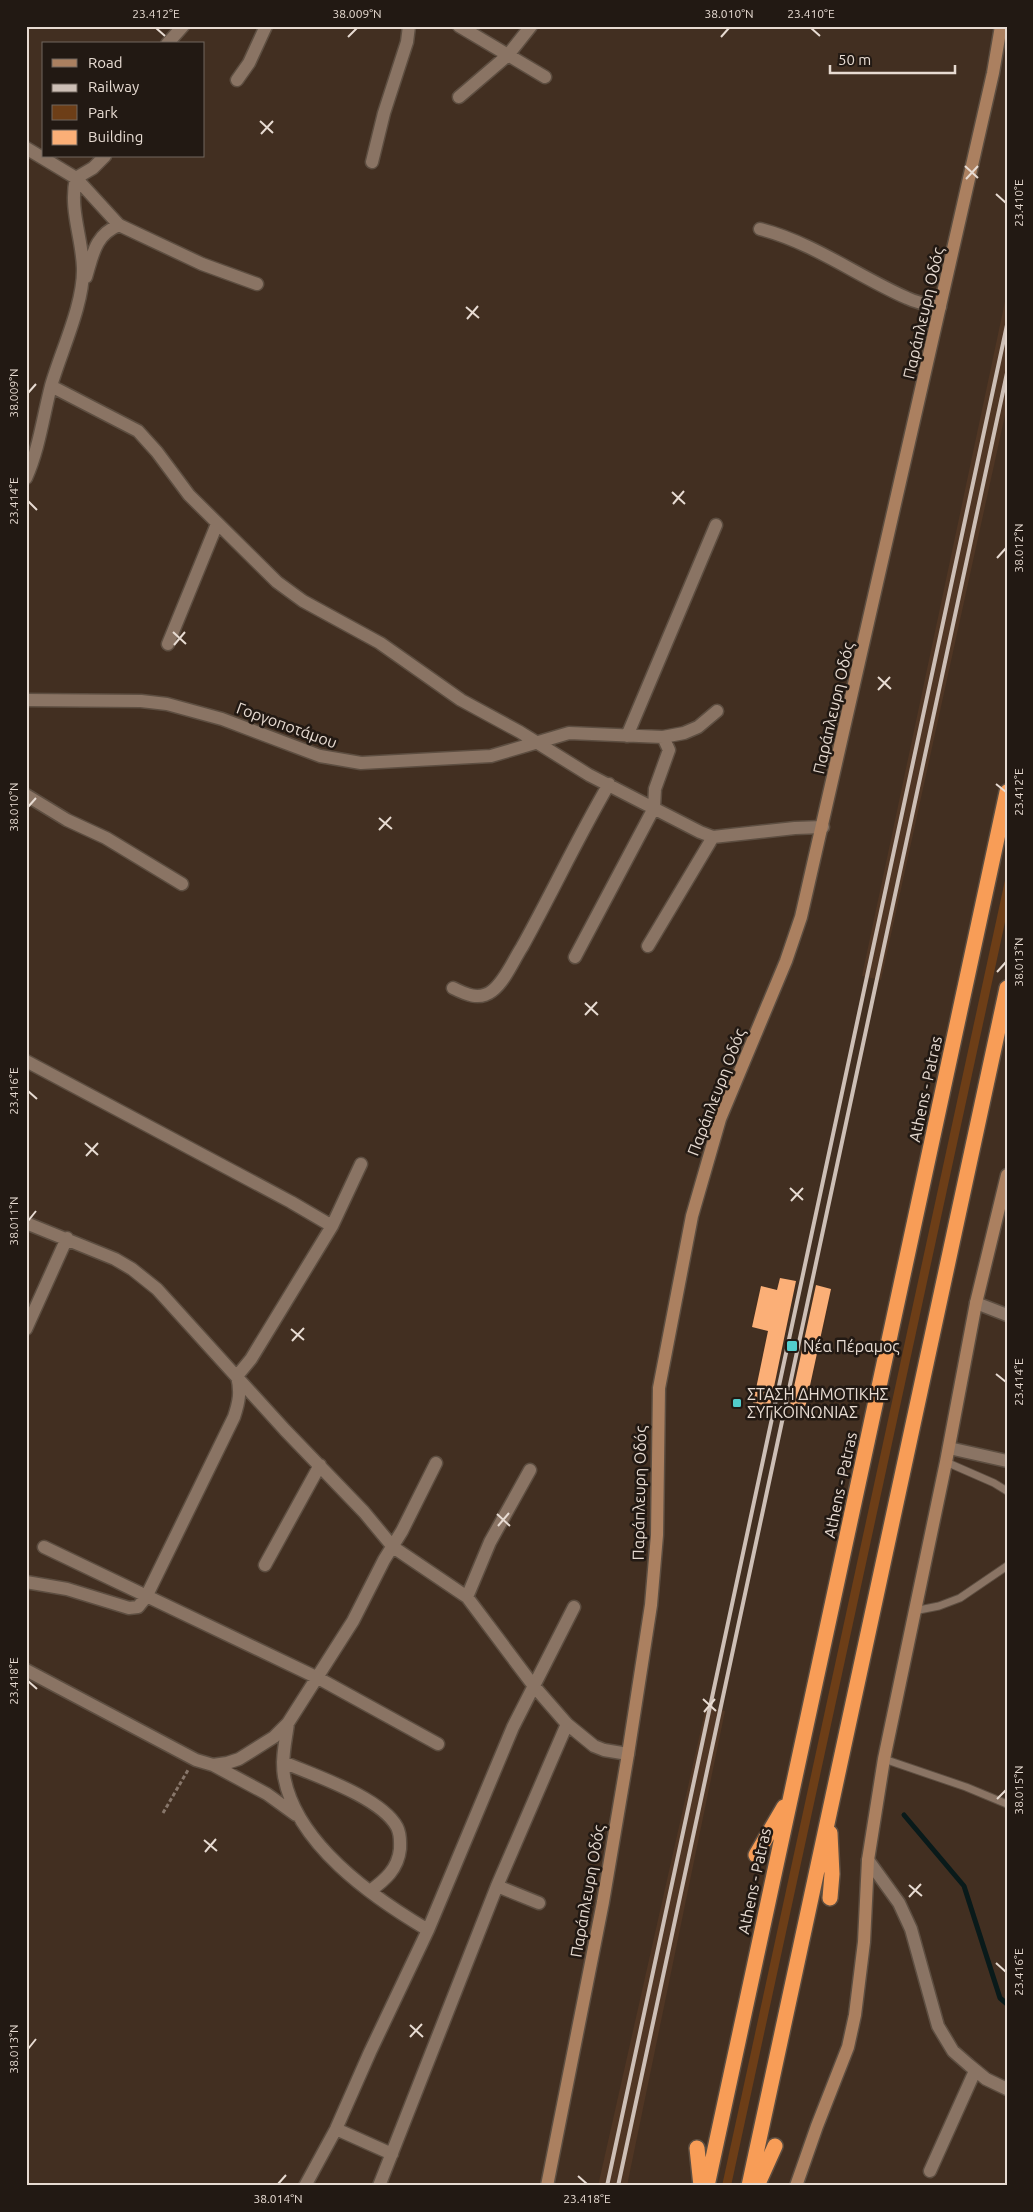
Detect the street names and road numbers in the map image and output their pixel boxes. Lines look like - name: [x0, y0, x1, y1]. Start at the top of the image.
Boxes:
- street label: Παράπλευρη Οδός: [899, 245, 948, 381]
- street label: Παράπλευρη Οδός: [809, 640, 858, 776]
- street label: Γοργοποτάμου: [234, 698, 340, 752]
- street label: Παράπλευρη Οδός: [683, 1026, 749, 1158]
- street label: Athens - Patras: [905, 1034, 945, 1144]
- street label: Παράπλευρη Οδός: [629, 1426, 650, 1560]
- street label: Athens - Patras: [820, 1430, 860, 1540]
- street label: Παράπλευρη Οδός: [566, 1823, 609, 1959]
- street label: Athens - Patras: [734, 1826, 774, 1936]

